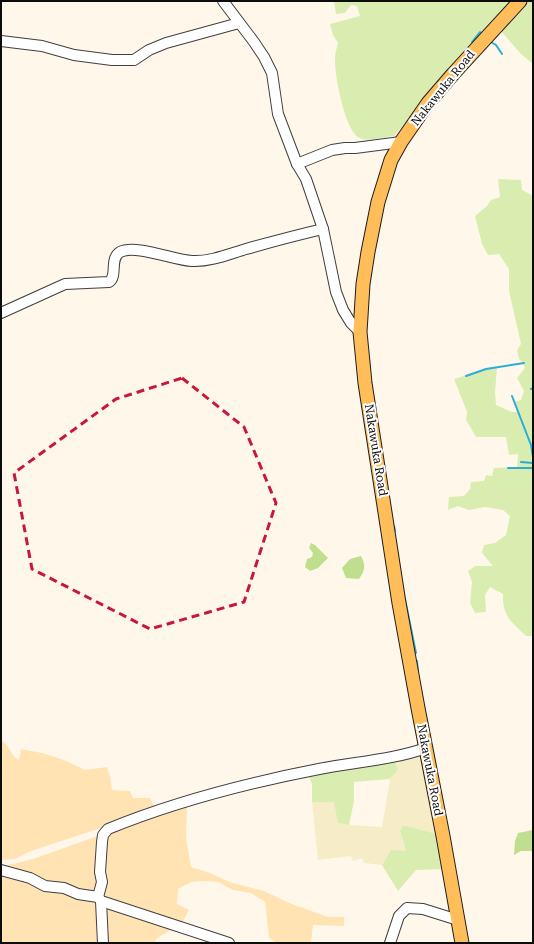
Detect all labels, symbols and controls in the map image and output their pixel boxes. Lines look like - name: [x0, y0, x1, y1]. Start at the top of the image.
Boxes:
- street label: Nakawuka Road: [408, 47, 478, 129]
- street label: Nakawuka Road: [362, 403, 390, 497]
- street label: Nakawuka Road: [414, 723, 446, 817]

